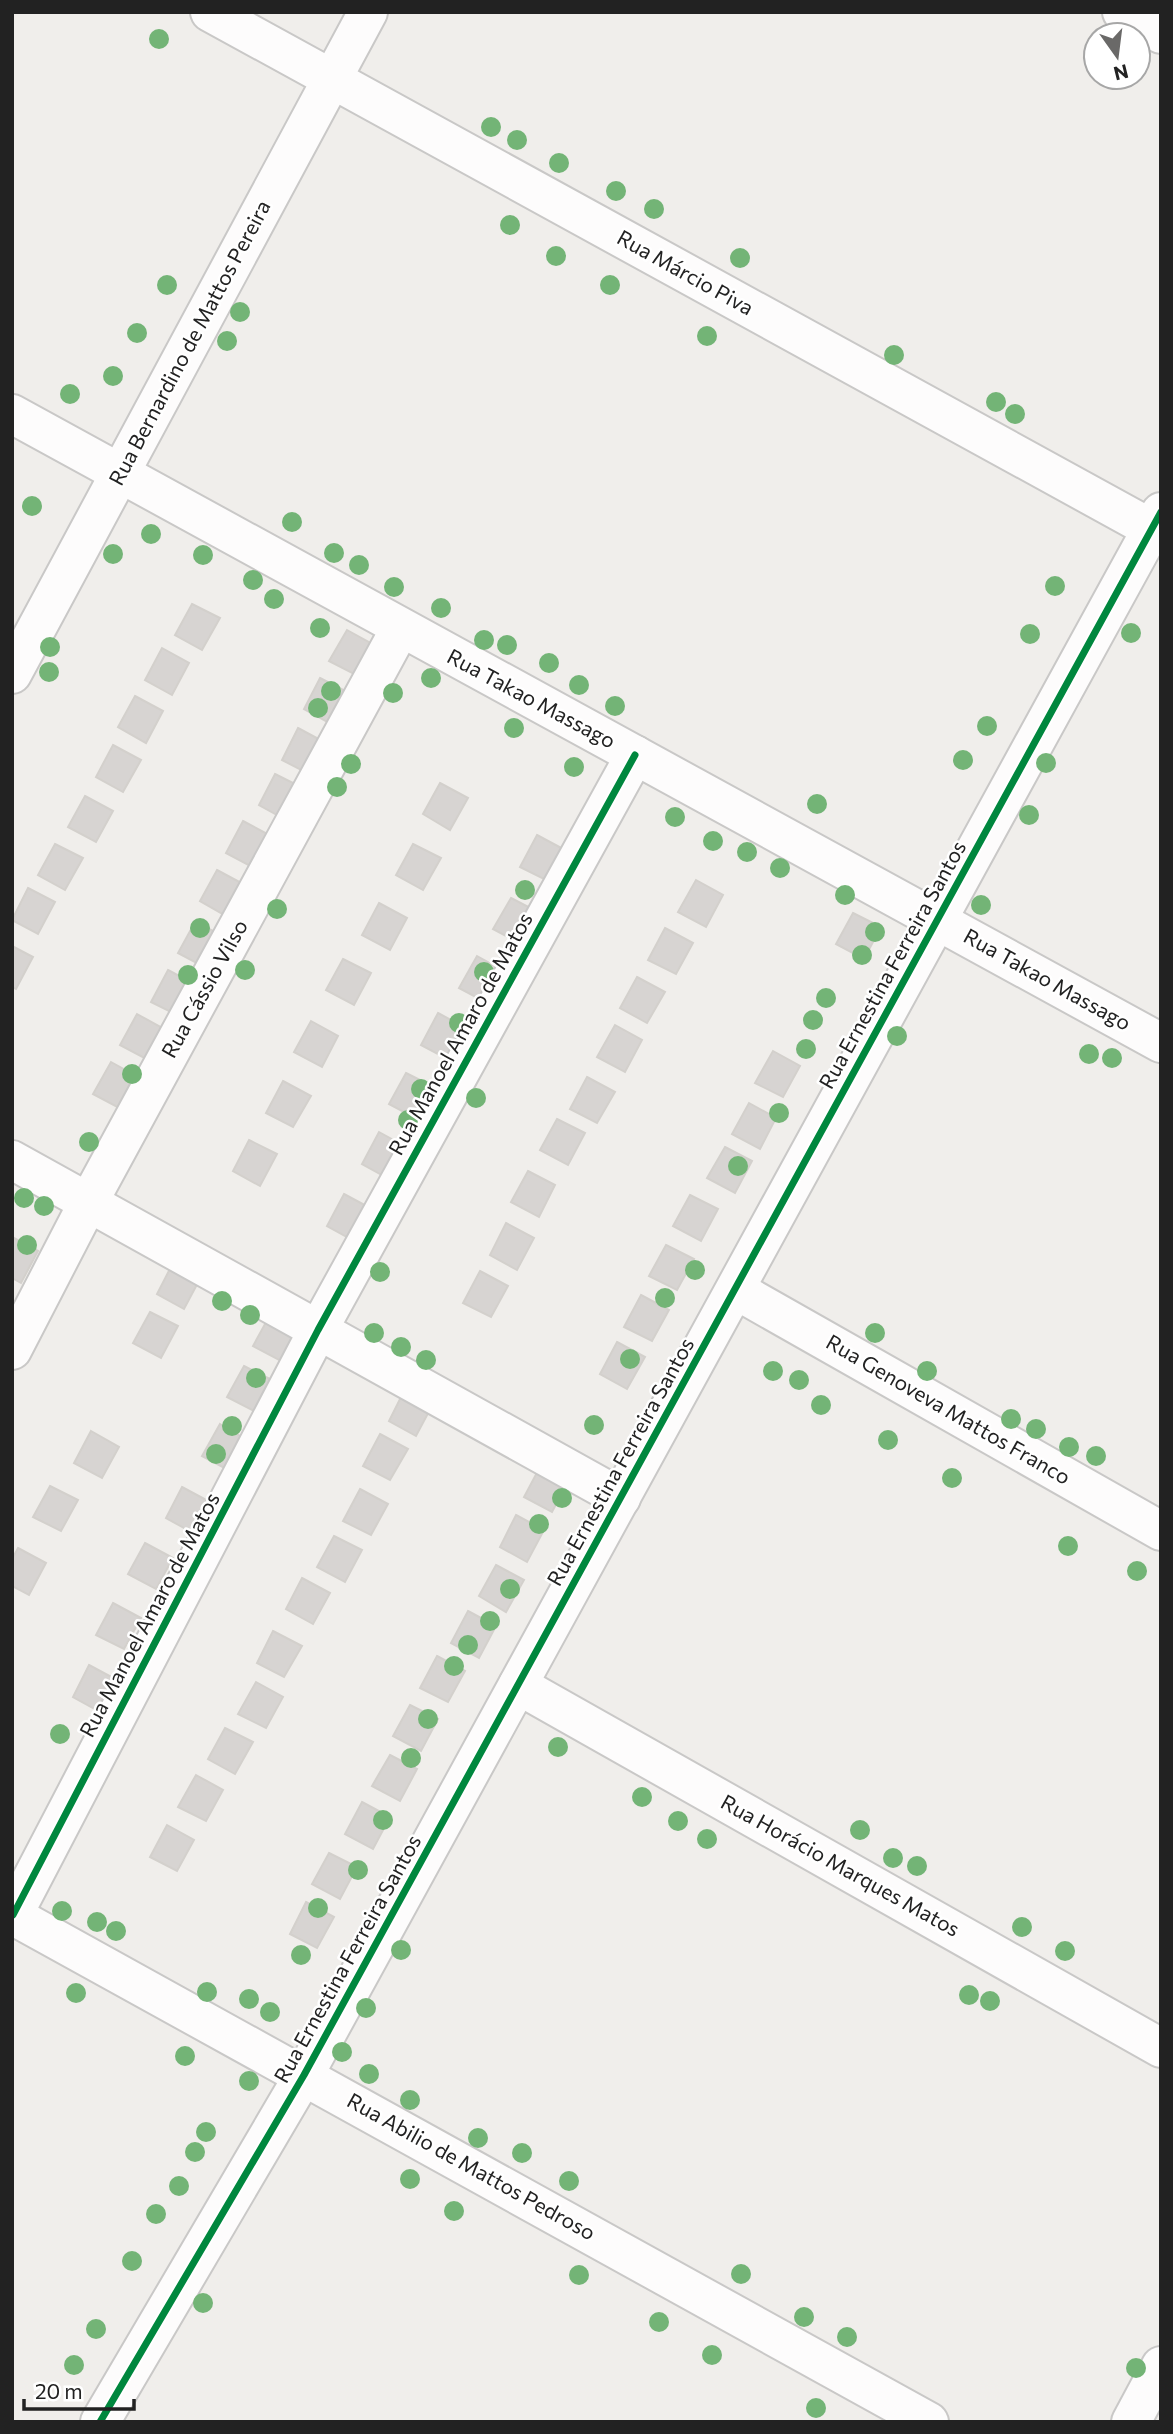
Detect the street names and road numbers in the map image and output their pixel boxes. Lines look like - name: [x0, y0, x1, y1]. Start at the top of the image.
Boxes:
- street label: Rua Bernardino de Mattos Pereira: [103, 195, 275, 489]
- street label: Rua Márcio Piva: [613, 224, 758, 319]
- street label: Rua Takao Massago: [443, 643, 620, 753]
- street label: Rua Ernestina Ferreira Santos: [813, 836, 970, 1093]
- street label: Rua Manoel Amaro de Matos: [382, 908, 537, 1159]
- street label: Rua Cássio Vilso: [155, 915, 252, 1062]
- street label: Rua Takao Massago: [960, 922, 1136, 1035]
- street label: Rua Genoveva Mattos Franco: [822, 1328, 1075, 1489]
- street label: Rua Ernestina Ferreira Santos: [541, 1333, 698, 1590]
- street label: Rua Manoel Amaro de Matos: [73, 1488, 224, 1741]
- street label: Rua Horácio Marques Matos: [717, 1789, 965, 1941]
- street label: Rua Ernestina Ferreira Santos: [268, 1830, 425, 2087]
- street label: Rua Abilio de Mattos Pedroso: [343, 2087, 600, 2244]

